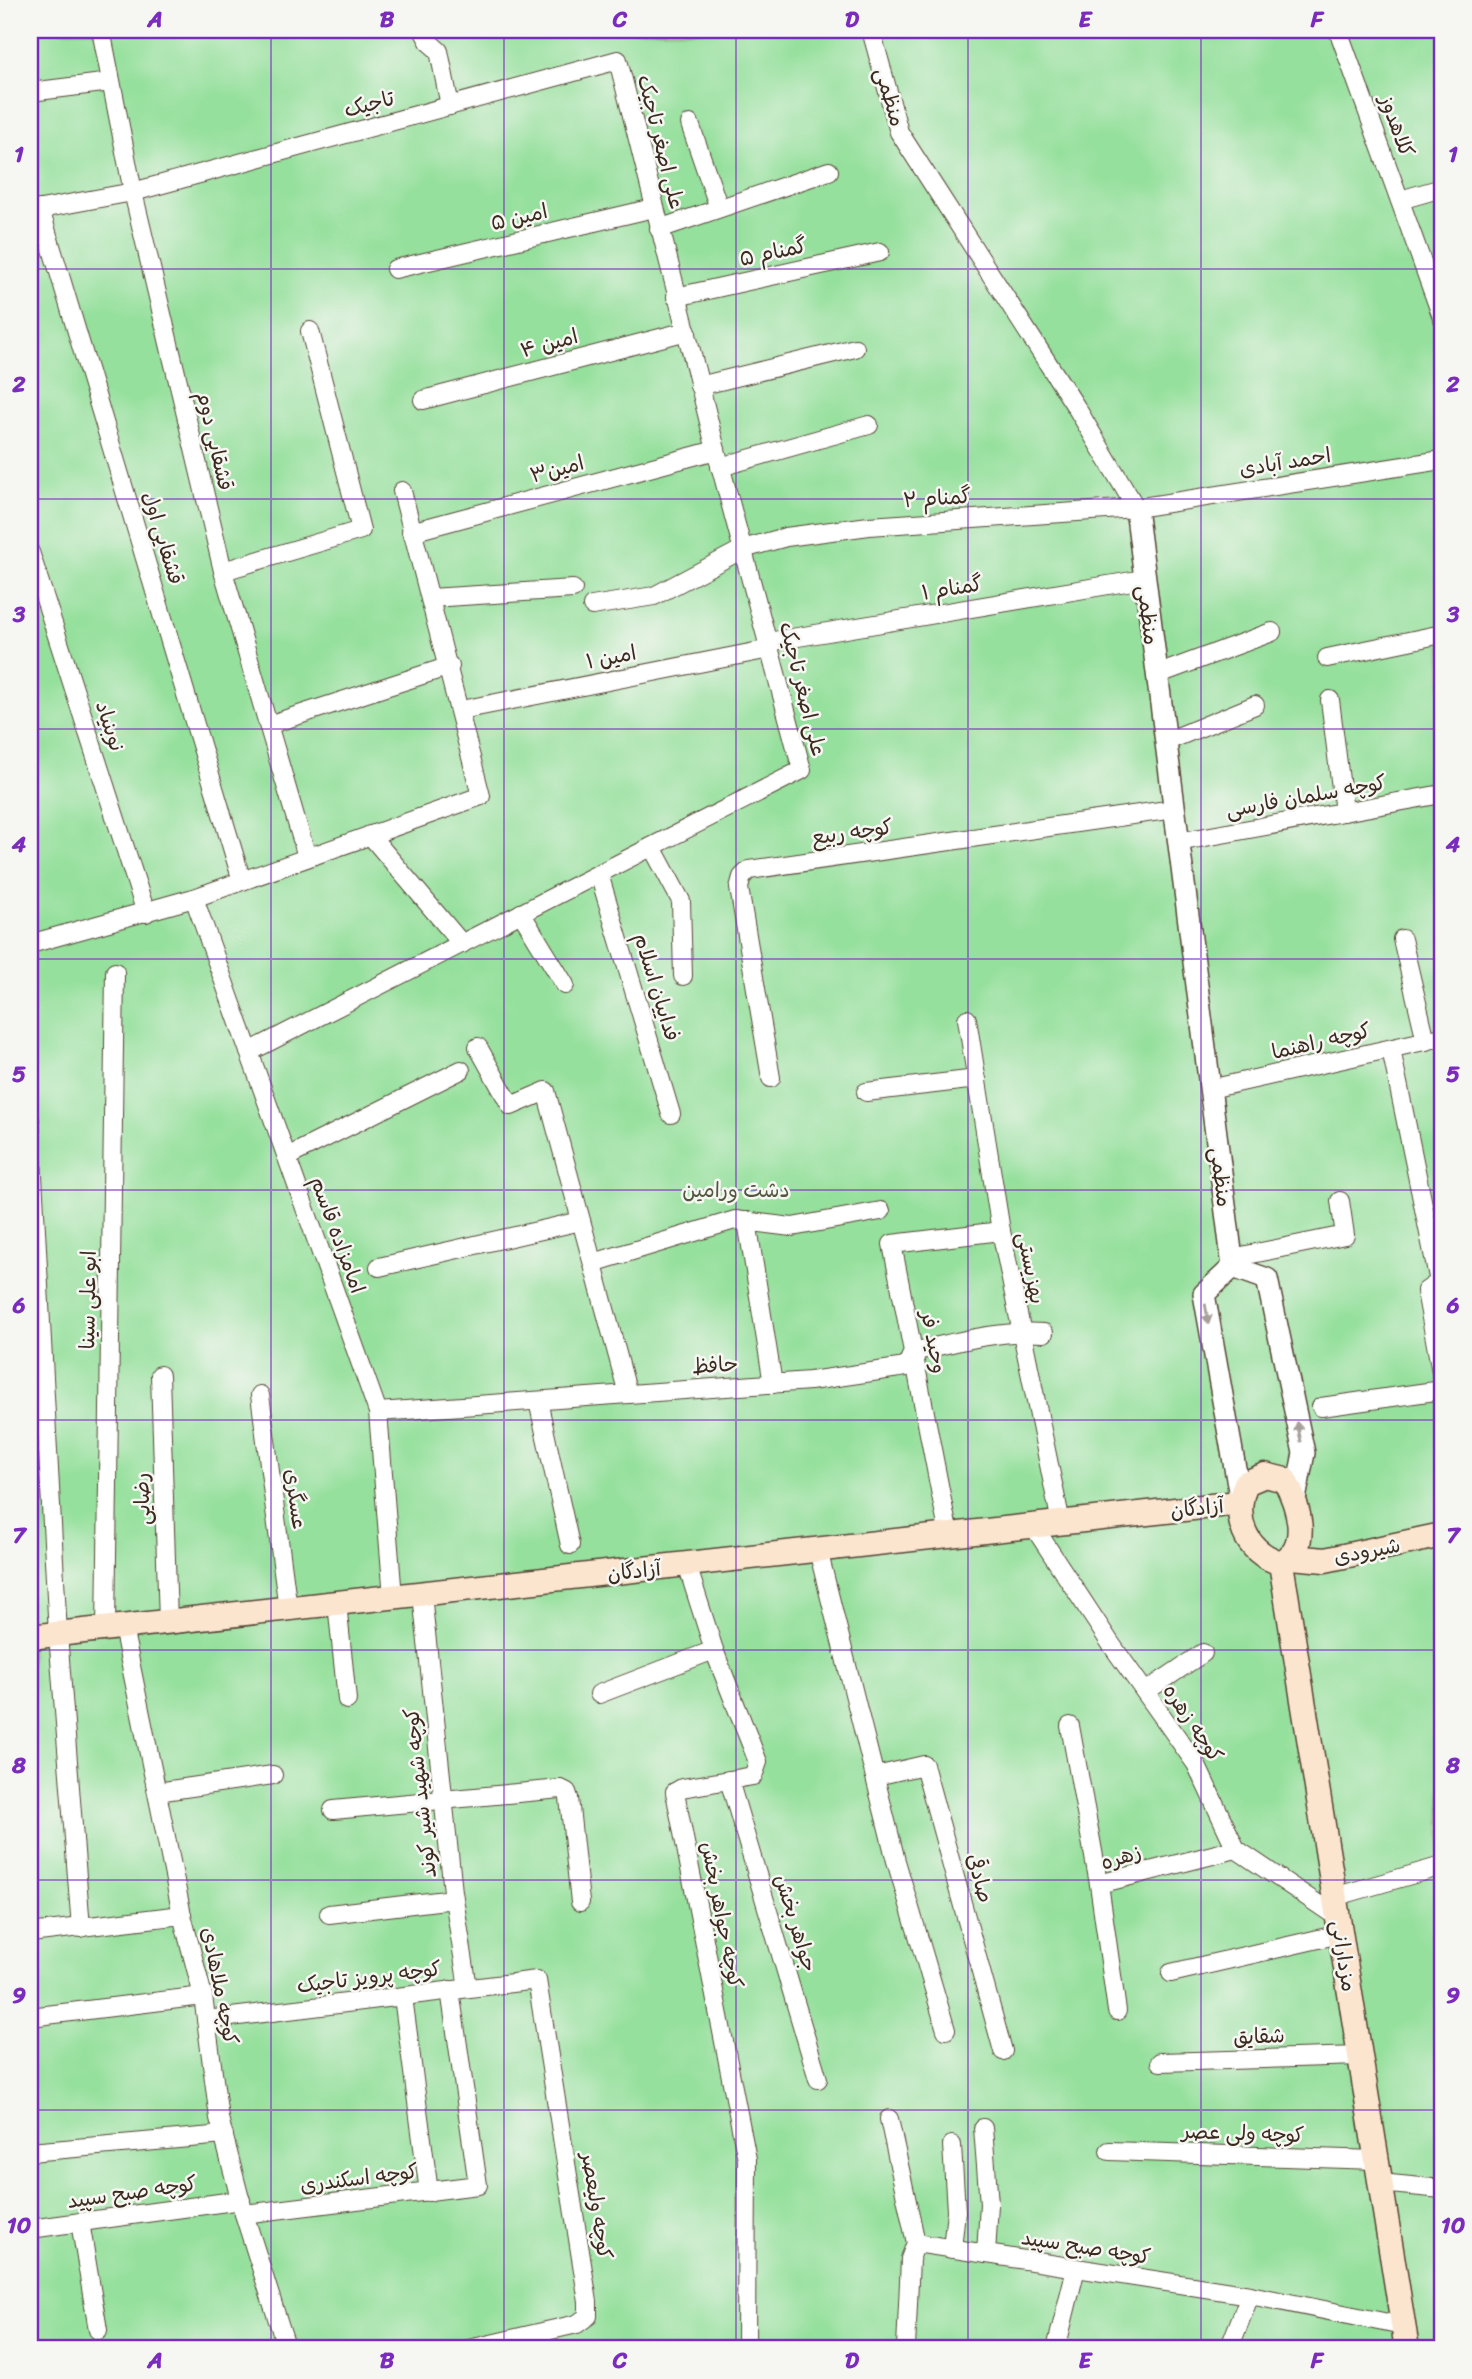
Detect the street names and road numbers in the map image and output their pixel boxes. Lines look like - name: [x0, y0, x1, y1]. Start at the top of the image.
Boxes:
- street label: منظمی: [863, 63, 917, 131]
- street label: علی اصغر تاجیک: [626, 71, 696, 213]
- street label: تاجیک: [339, 79, 399, 129]
- street label: کلاهدوز: [1367, 87, 1426, 163]
- street label: امین ۵: [487, 192, 551, 242]
- street label: گمنام ۵: [736, 226, 810, 278]
- street label: امین ۴: [516, 317, 582, 369]
- street label: قشقایی دوم: [185, 387, 245, 495]
- street label: احمد آبادی: [1236, 436, 1334, 488]
- street label: امین۳: [526, 444, 588, 494]
- street label: گمنام ۲: [902, 477, 972, 519]
- street label: قشقایی اول: [131, 487, 195, 589]
- street label: گمنام ۱: [919, 564, 985, 612]
- street label: منظمی: [1125, 583, 1171, 647]
- street label: علی اصغر تاجیک: [768, 618, 838, 760]
- street label: امین ۱: [582, 634, 640, 680]
- street label: نوبنیاد: [84, 696, 136, 756]
- street label: کوچه سلمان فارسی: [1223, 763, 1389, 829]
- street label: کوچه ربیع: [809, 807, 895, 857]
- street label: فداییان اسلام: [623, 928, 691, 1046]
- street label: کوچه راهنما: [1268, 1011, 1374, 1071]
- street label: منظمی: [1198, 1145, 1244, 1209]
- street label: امامزاده قاسم: [299, 1171, 377, 1299]
- street label: بهزیستی: [1005, 1229, 1057, 1307]
- street label: ابو علی سینا: [68, 1250, 108, 1350]
- street label: وحید فر: [909, 1305, 959, 1377]
- street label: حافظ: [691, 1344, 739, 1386]
- street label: عسگری: [273, 1467, 319, 1531]
- street label: رضایی: [122, 1472, 162, 1526]
- street label: آزادگان: [1168, 1486, 1226, 1530]
- street label: شیرودی: [1330, 1526, 1404, 1576]
- street label: آزادگان: [605, 1549, 663, 1593]
- street label: کوچه زهره: [1152, 1675, 1234, 1771]
- street label: کوچه شهید شیر کوند: [392, 1706, 448, 1880]
- street label: زهره: [1096, 1833, 1146, 1881]
- street label: کوچه جواهر بخش: [689, 1838, 755, 1992]
- street label: صادقی: [955, 1849, 1005, 1907]
- street label: جواهر بخش: [763, 1869, 829, 1977]
- street label: مزدارانی: [1320, 1917, 1368, 1995]
- street label: کوچه ملاهادی: [190, 1924, 250, 2048]
- street label: کوچه پرویز تاجیک: [294, 1949, 444, 2005]
- street label: شقایق: [1232, 2016, 1286, 2056]
- street label: کوچه ولی عصر: [1179, 2112, 1305, 2154]
- street label: کوچه ولیعصر: [570, 2148, 624, 2262]
- street label: کوچه اسکندری: [298, 2152, 420, 2204]
- street label: کوچه صبح سپید: [65, 2164, 199, 2220]
- street label: کوچه صبح سپید: [1019, 2218, 1153, 2276]

